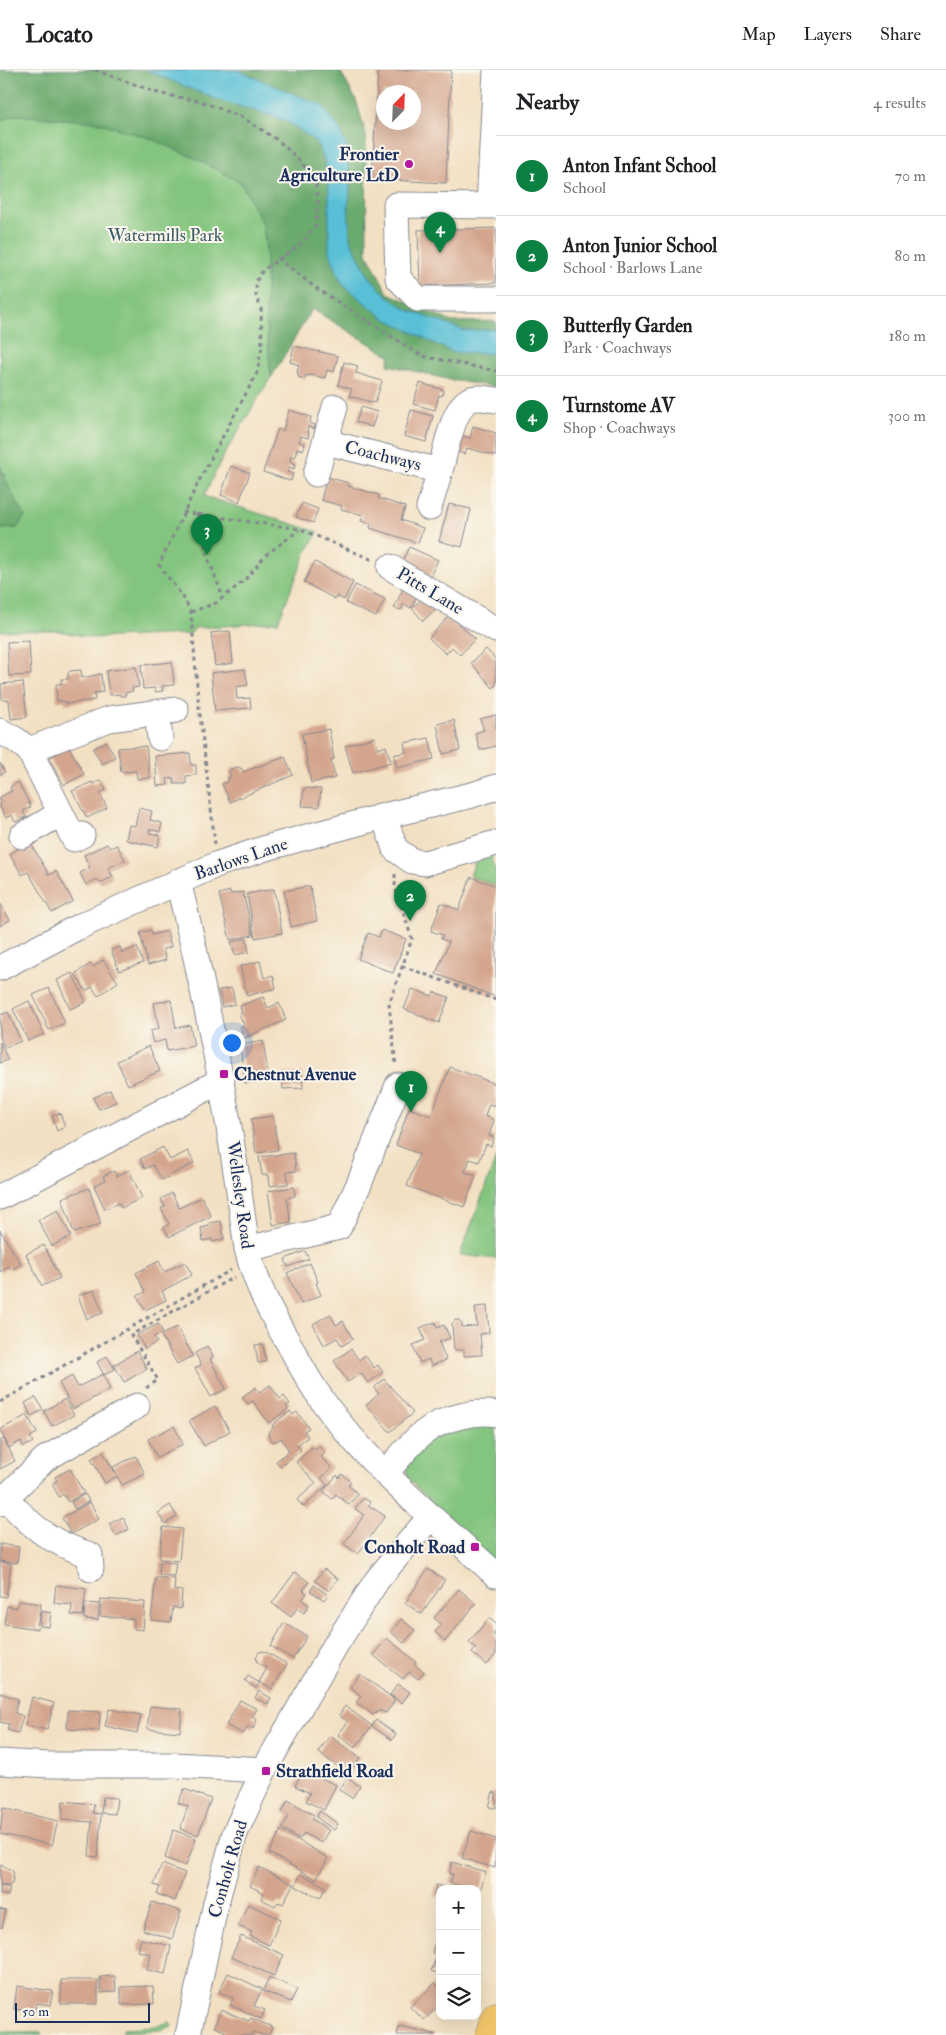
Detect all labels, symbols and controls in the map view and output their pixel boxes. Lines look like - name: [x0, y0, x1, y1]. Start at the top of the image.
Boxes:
- text: Locato: [25, 19, 93, 50]
- text: Map: [742, 23, 776, 46]
- text: Layers: [804, 23, 852, 46]
- text: Share: [880, 23, 921, 46]
- north arrow: [376, 85, 421, 130]
- text: Nearby: [516, 89, 579, 116]
- text: 4 results: [873, 93, 926, 113]
- place label: Frontier Agriculture LtD: [279, 143, 399, 187]
- text: Anton Infant School: [563, 154, 716, 178]
- marker: Frontier Agriculture LtD: [403, 158, 415, 170]
- text: 1: [529, 166, 535, 186]
- text: 70 m: [895, 166, 926, 186]
- text: School: [563, 178, 606, 198]
- pin: 4: [424, 212, 456, 253]
- park label: Watermills Park: [107, 224, 223, 247]
- text: Anton Junior School: [563, 234, 717, 258]
- text: 2: [528, 246, 536, 266]
- text: 80 m: [895, 246, 926, 266]
- text: School · Barlows Lane: [563, 258, 702, 278]
- text: Butterfly Garden: [563, 314, 693, 338]
- text: 3: [529, 326, 535, 346]
- text: 180 m: [889, 326, 926, 346]
- text: Park · Coachways: [563, 338, 671, 358]
- text: Turnstome AV: [563, 394, 675, 418]
- text: 4: [528, 406, 536, 426]
- text: 300 m: [888, 406, 926, 426]
- text: Shop · Coachways: [563, 418, 675, 438]
- street label: Coachways: [342, 435, 424, 477]
- pin: 3: [191, 514, 223, 555]
- street label: Pitts Lane: [392, 562, 468, 620]
- street label: Barlows Lane: [191, 832, 291, 886]
- pin: 2: [394, 880, 426, 921]
- your location: [219, 1030, 245, 1056]
- place label: Chestnut Avenue: [234, 1063, 357, 1086]
- marker: Chestnut Avenue: [218, 1068, 230, 1080]
- pin: 1: [395, 1071, 427, 1112]
- street label: Wellesley Road: [221, 1139, 259, 1250]
- place label: Conholt Road: [364, 1536, 465, 1559]
- marker: Conholt Road: [469, 1541, 481, 1553]
- place label: Strathfield Road: [276, 1760, 394, 1783]
- marker: Strathfield Road: [260, 1765, 272, 1777]
- street label: Conholt Road: [203, 1817, 253, 1921]
- map controls: [436, 1885, 481, 2020]
- button: +: [436, 1885, 481, 1930]
- button: −: [436, 1930, 481, 1975]
- button: layers: [436, 1975, 481, 2020]
- scale bar: [15, 2000, 150, 2023]
- text: 50 m: [22, 2003, 49, 2020]

